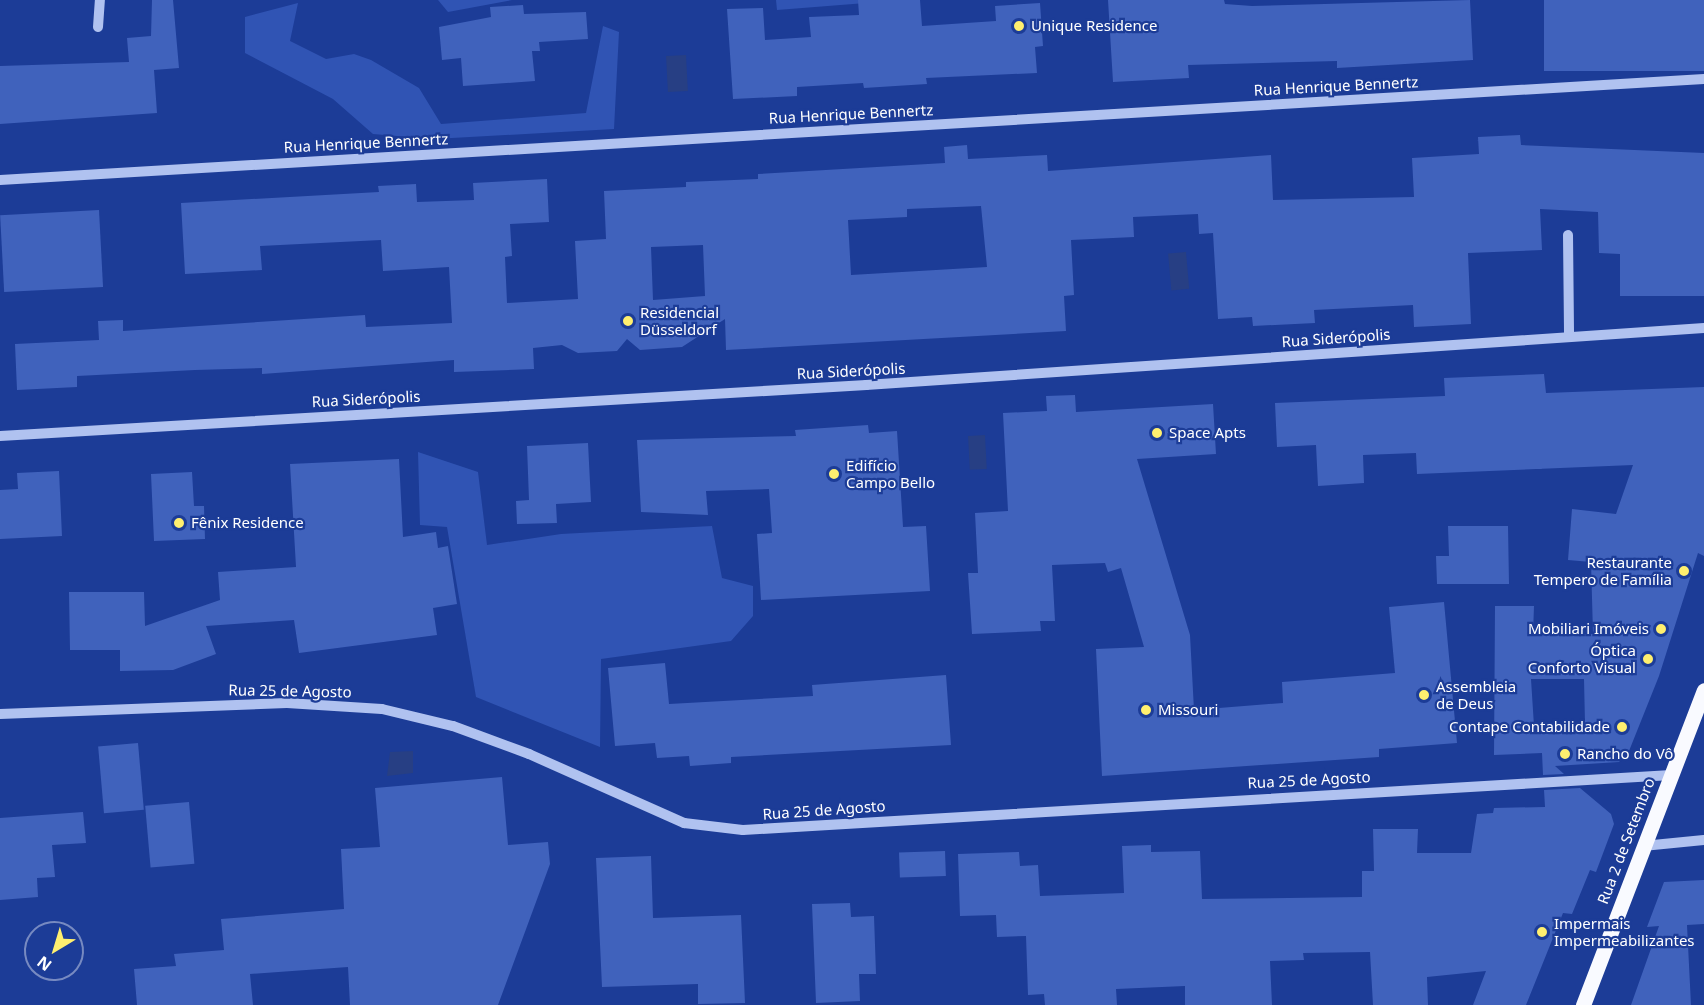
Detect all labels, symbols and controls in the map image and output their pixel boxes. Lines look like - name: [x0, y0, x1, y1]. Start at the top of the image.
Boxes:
- place label: Unique Residence: [1031, 17, 1157, 35]
- marker: Unique Residence: [1012, 19, 1026, 33]
- street label: Rua Henrique Bennertz: [1253, 73, 1419, 99]
- street label: Rua Henrique Bennertz: [768, 101, 934, 127]
- street label: Rua Henrique Bennertz: [283, 130, 449, 156]
- place label: Residencial Düsseldorf: [640, 303, 719, 338]
- marker: Residencial Düsseldorf: [621, 314, 635, 328]
- street label: Rua Siderópolis: [1281, 325, 1391, 351]
- street label: Rua Siderópolis: [796, 359, 906, 383]
- street label: Rua Siderópolis: [311, 387, 421, 411]
- place label: Space Apts: [1169, 424, 1246, 442]
- marker: Space Apts: [1150, 426, 1164, 440]
- place label: Edifício Campo Bello: [846, 456, 935, 491]
- marker: Edifício Campo Bello: [827, 467, 841, 481]
- place label: Fênix Residence: [191, 514, 304, 532]
- marker: Fênix Residence: [172, 516, 186, 530]
- place label: Restaurante Tempero de Família: [1534, 553, 1672, 588]
- marker: Restaurante Tempero de Família: [1677, 564, 1691, 578]
- place label: Mobiliari Imóveis: [1528, 620, 1649, 638]
- marker: Mobiliari Imóveis: [1654, 622, 1668, 636]
- place label: Óptica Conforto Visual: [1528, 641, 1636, 676]
- marker: Óptica Conforto Visual: [1641, 652, 1655, 666]
- place label: Assembleia de Deus: [1436, 677, 1516, 712]
- street label: Rua 25 de Agosto: [228, 681, 352, 701]
- marker: Assembleia de Deus: [1417, 688, 1431, 702]
- place label: Missouri: [1158, 701, 1218, 719]
- marker: Missouri: [1139, 703, 1153, 717]
- place label: Contape Contabilidade: [1449, 718, 1610, 736]
- marker: Contape Contabilidade: [1615, 720, 1629, 734]
- place label: Rancho do Vô: [1577, 745, 1673, 763]
- marker: Rancho do Vô: [1558, 747, 1572, 761]
- street label: Rua 25 de Agosto: [1247, 768, 1371, 792]
- street label: Rua 2 de Setembro: [1594, 775, 1658, 907]
- street label: Rua 25 de Agosto: [762, 797, 886, 823]
- place label: Impermais Impermeabilizantes: [1554, 914, 1695, 949]
- north arrow: [24, 921, 84, 981]
- marker: Impermais Impermeabilizantes: [1535, 925, 1549, 939]
- text: N: [32, 951, 56, 976]

